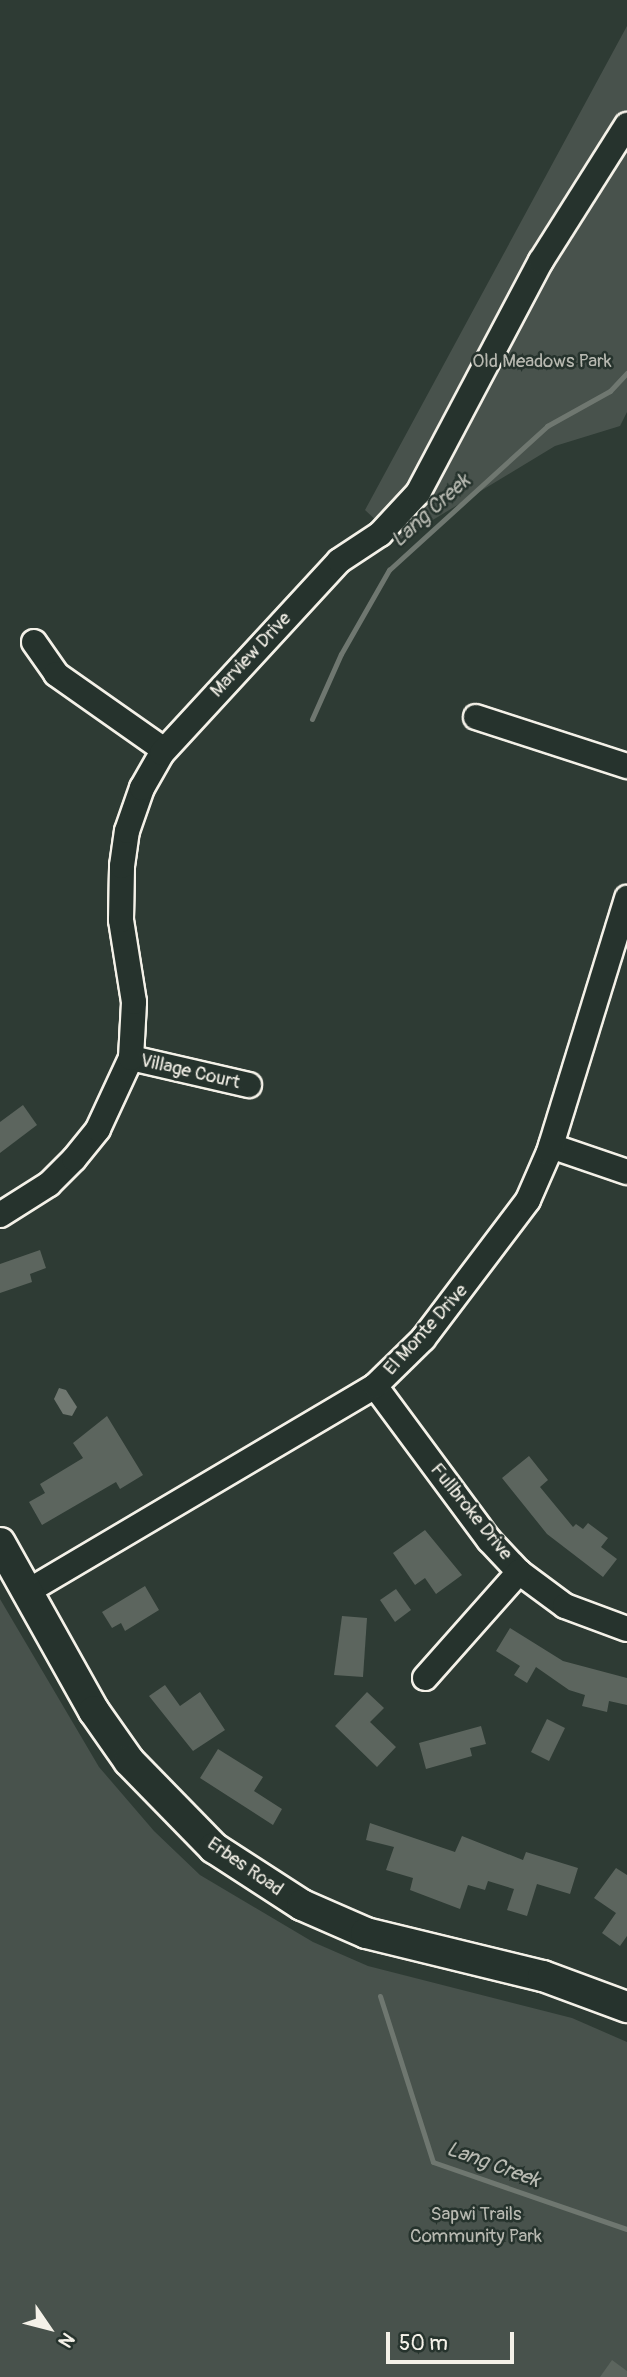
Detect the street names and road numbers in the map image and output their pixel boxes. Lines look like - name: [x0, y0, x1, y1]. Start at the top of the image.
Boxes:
- street label: Marview Drive: [206, 608, 296, 702]
- street label: Village Court: [138, 1049, 242, 1095]
- street label: El Monte Drive: [379, 1280, 473, 1380]
- street label: Fullbroke Drive: [425, 1459, 517, 1565]
- street label: Erbes Road: [203, 1833, 287, 1901]

